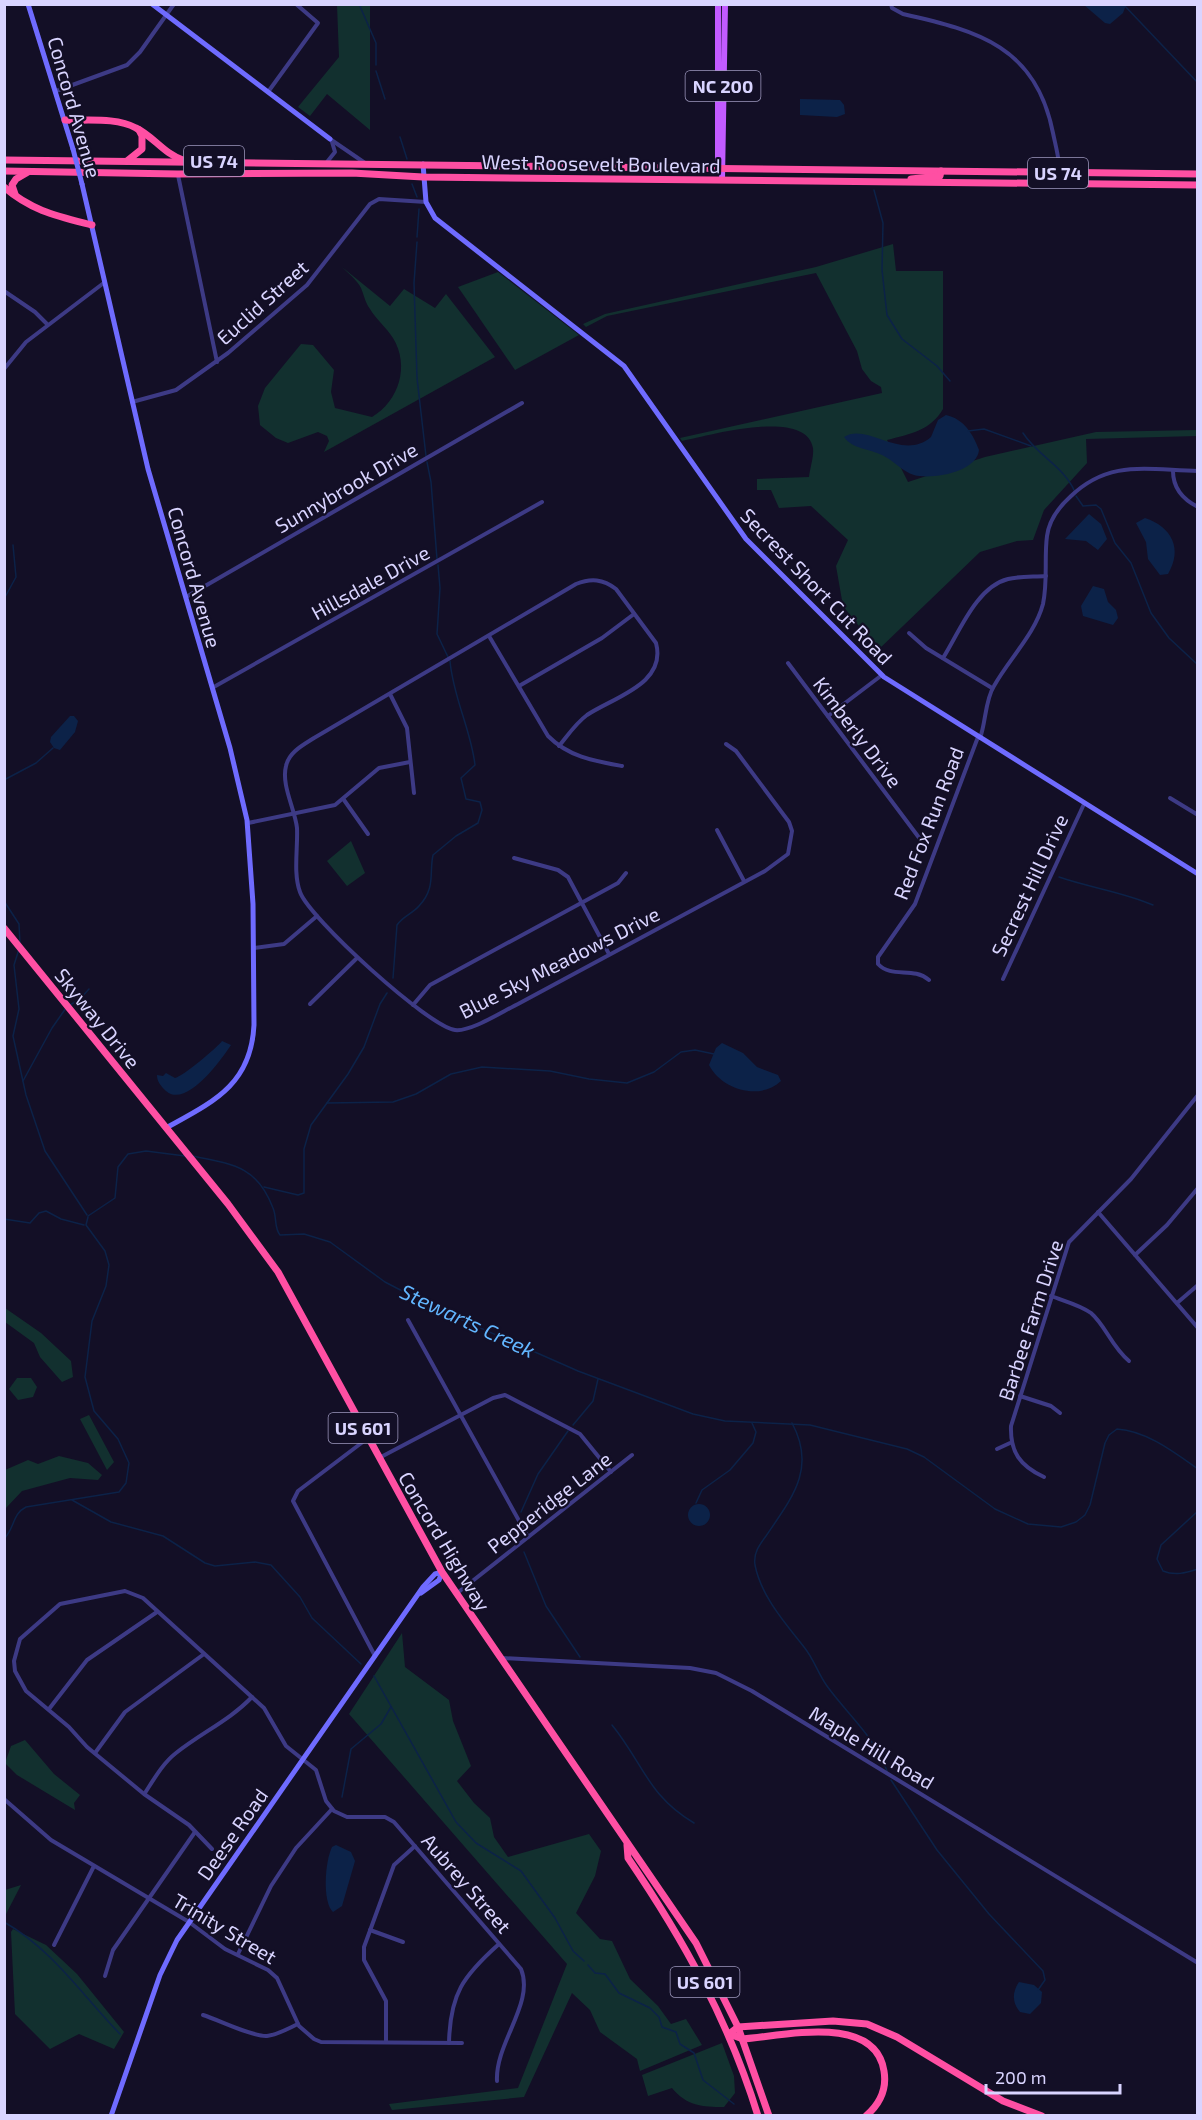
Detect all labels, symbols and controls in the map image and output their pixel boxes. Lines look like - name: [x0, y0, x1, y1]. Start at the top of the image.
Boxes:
- street label: Concord Avenue: [43, 34, 107, 180]
- road number: NC 200: [686, 71, 760, 101]
- road number: US 74: [184, 146, 244, 176]
- street label: West Roosevelt Boulevard: [481, 149, 721, 177]
- road number: US 74: [1028, 158, 1088, 188]
- street label: Euclid Street: [211, 254, 313, 349]
- street label: Sunnybrook Drive: [271, 437, 421, 537]
- street label: Secrest Short Cut Road: [736, 503, 898, 669]
- street label: Concord Avenue: [163, 504, 227, 650]
- street label: Hillsdale Drive: [307, 540, 433, 624]
- street label: Kimberly Drive: [809, 672, 907, 792]
- street label: Red Fox Run Road: [888, 743, 968, 903]
- street label: Secrest Hill Drive: [986, 810, 1072, 960]
- street label: Blue Sky Meadows Drive: [455, 901, 663, 1023]
- street label: Skyway Drive: [50, 963, 146, 1073]
- street label: Barbee Farm Drive: [993, 1237, 1067, 1403]
- water label: Stewarts Creek: [397, 1278, 539, 1362]
- road number: US 601: [328, 1413, 398, 1443]
- street label: Pepperidge Lane: [482, 1446, 616, 1558]
- street label: Concord Highway: [394, 1467, 496, 1615]
- street label: Maple Hill Road: [805, 1700, 939, 1794]
- street label: Deese Road: [192, 1784, 272, 1884]
- street label: Aubrey Street: [417, 1828, 517, 1938]
- street label: Trinity Street: [169, 1888, 282, 1969]
- road number: US 601: [670, 1967, 740, 1997]
- scale bar: [986, 2057, 1120, 2095]
- text: 200 m: [995, 2066, 1047, 2088]

